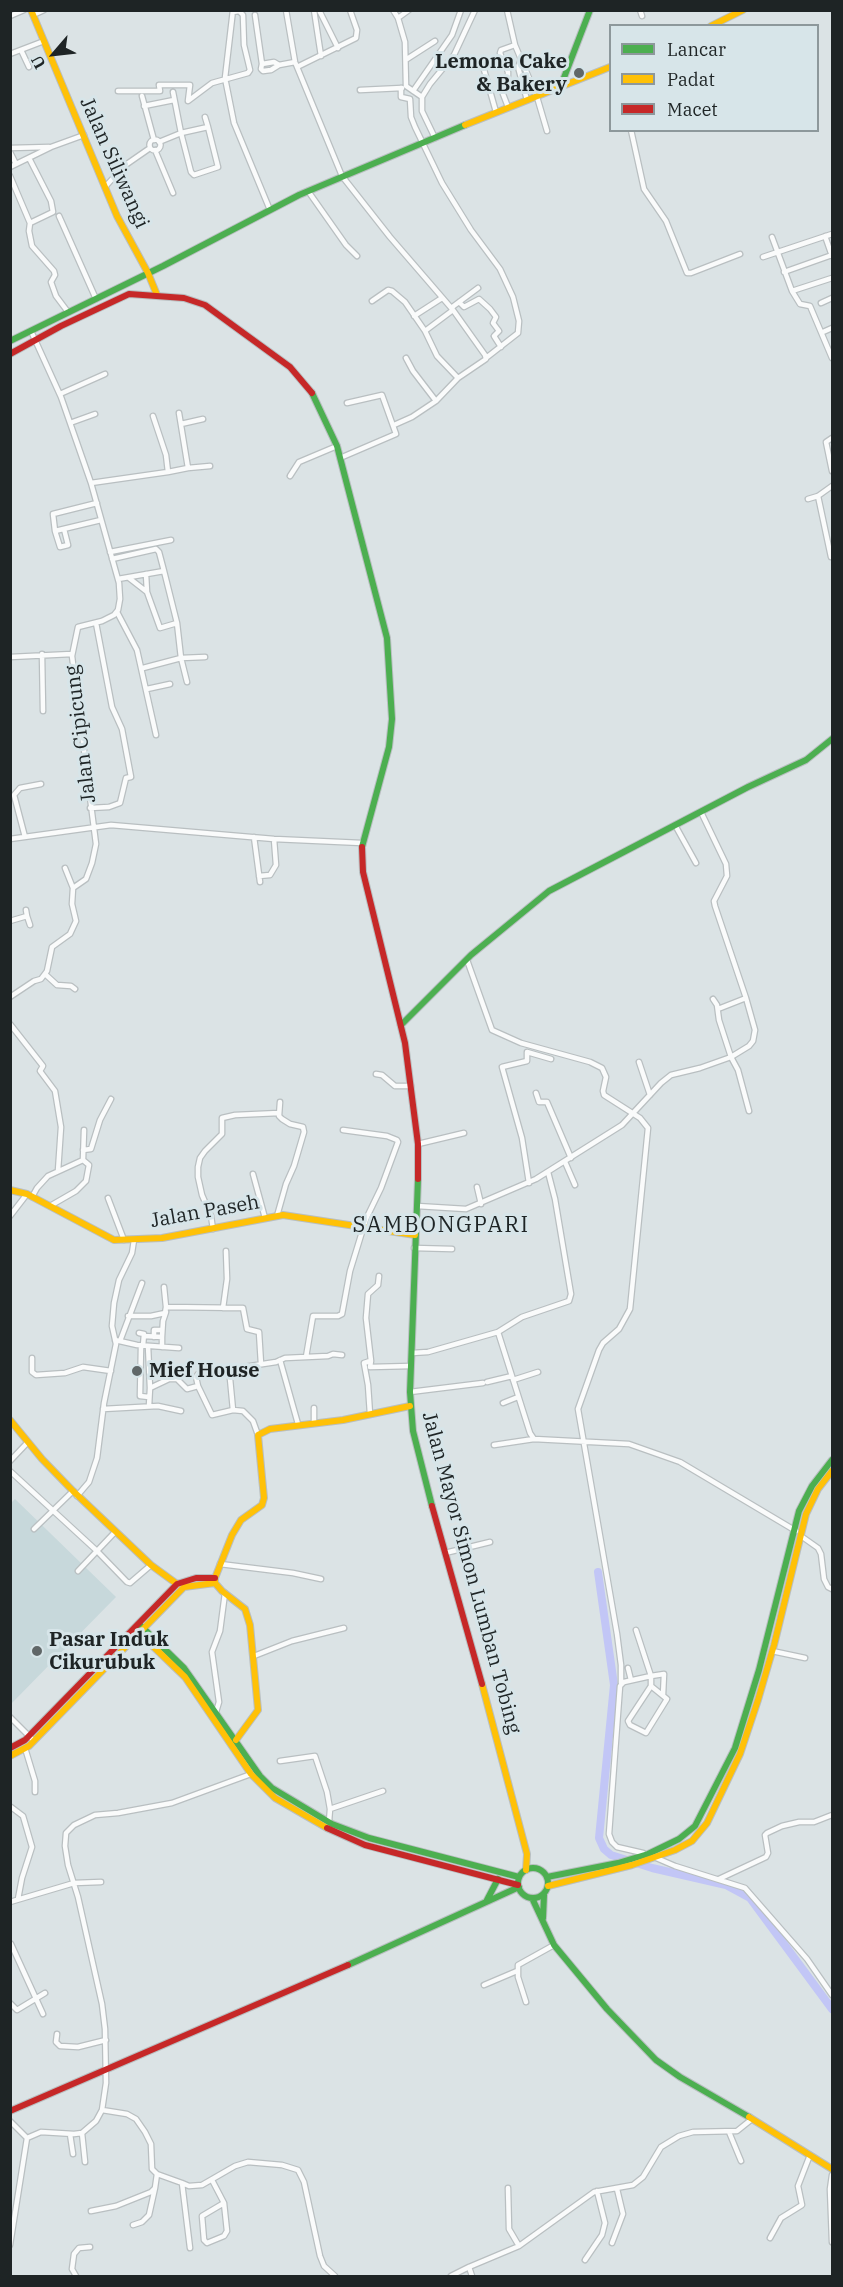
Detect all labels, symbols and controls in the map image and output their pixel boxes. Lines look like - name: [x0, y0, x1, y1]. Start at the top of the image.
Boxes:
- north arrow: [24, 24, 84, 84]
- legend: [609, 24, 819, 132]
- text: Lancar: [667, 38, 726, 61]
- place label: Lemona Cake & Bakery: [435, 50, 567, 97]
- text: U: [26, 52, 50, 73]
- marker: Lemona Cake & Bakery: [572, 66, 586, 80]
- text: Padat: [667, 68, 715, 91]
- street label: Jalan Siliwangi: [74, 94, 154, 232]
- text: Macet: [667, 98, 718, 121]
- street label: Jalan Cipicung: [61, 664, 101, 804]
- street label: Jalan Paseh: [149, 1191, 261, 1233]
- district label: SAMBONGPARI: [352, 1213, 530, 1239]
- place label: Mief House: [149, 1359, 260, 1383]
- marker: Mief House: [130, 1364, 144, 1378]
- street label: Jalan Mayor Simon Lumban Tobing: [416, 1409, 526, 1737]
- place label: Pasar Induk Cikurubuk: [49, 1628, 169, 1675]
- marker: Pasar Induk Cikurubuk: [30, 1644, 44, 1658]

